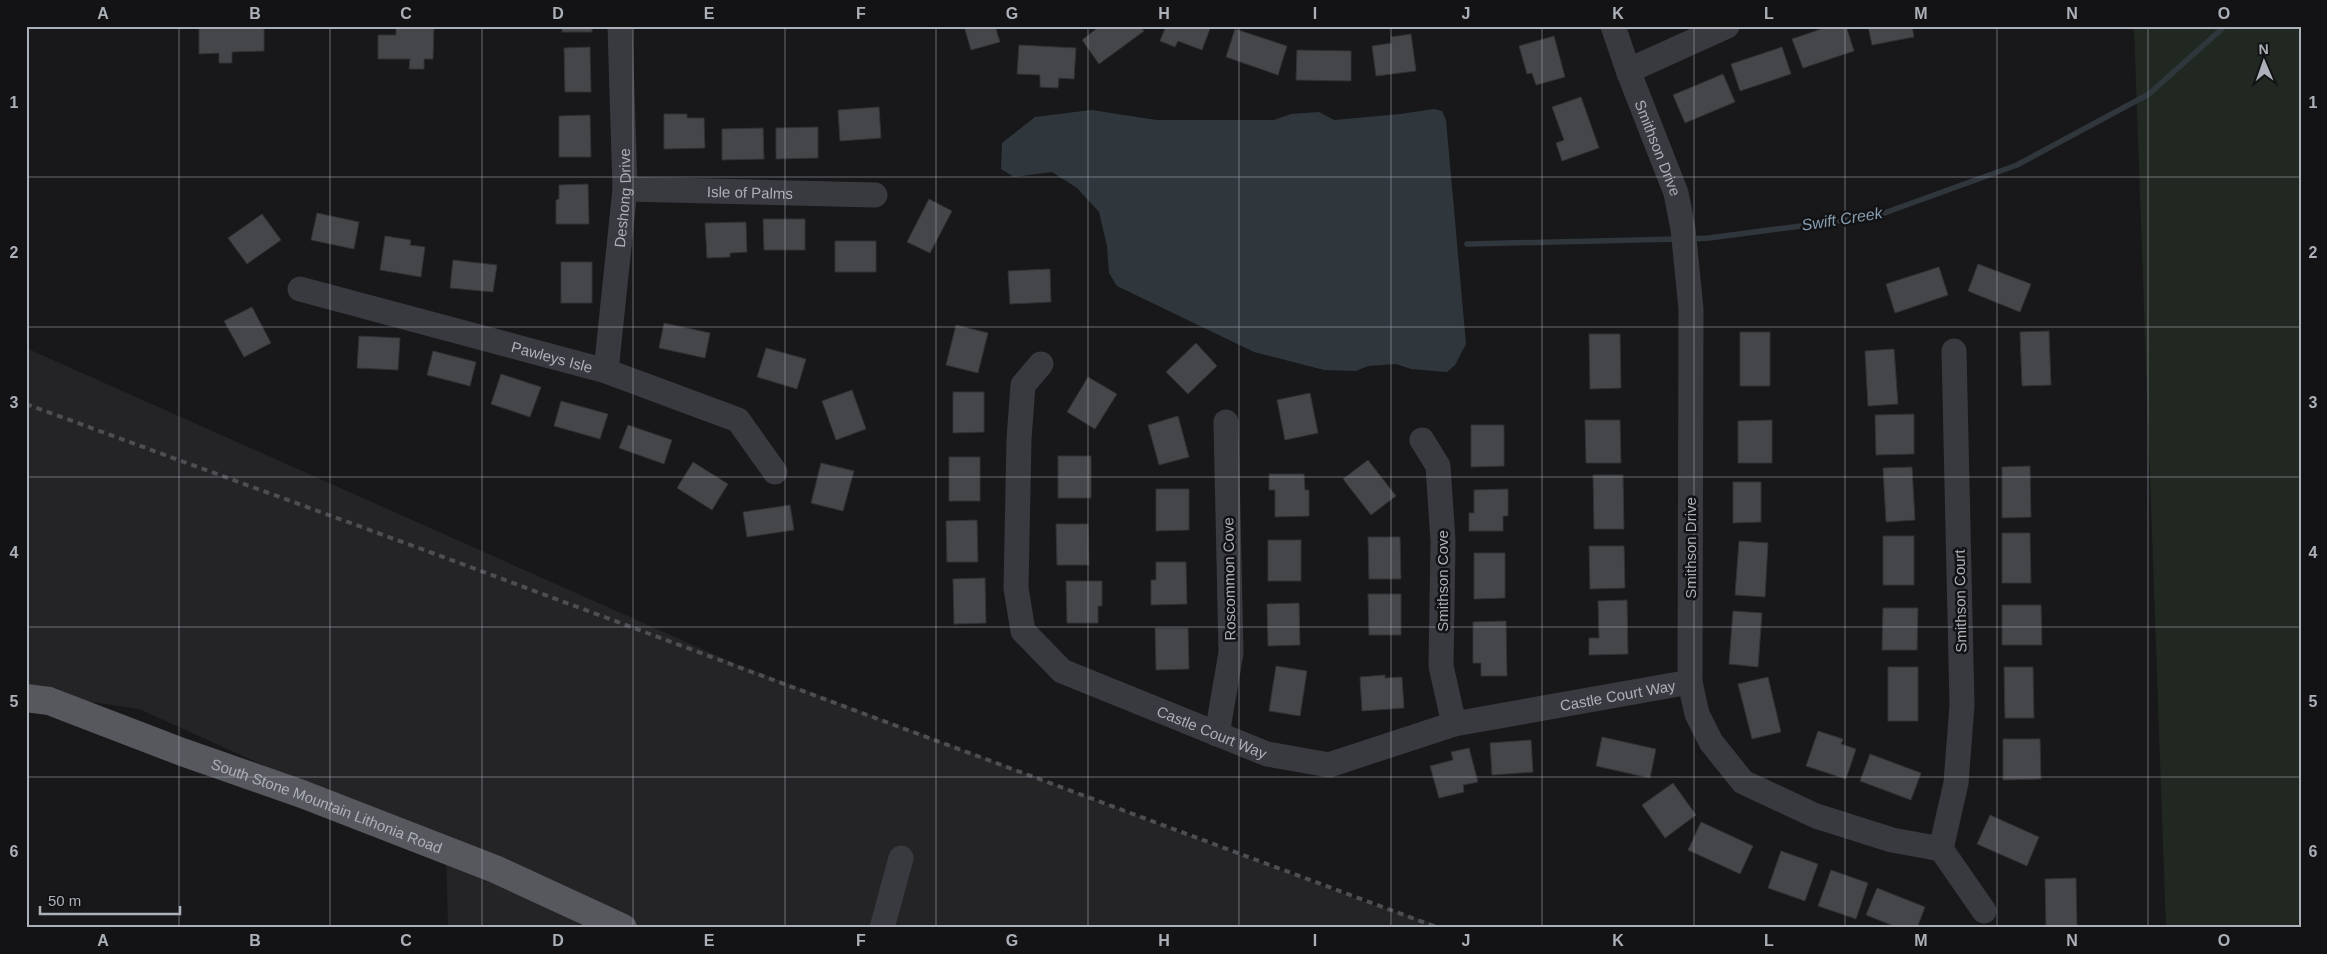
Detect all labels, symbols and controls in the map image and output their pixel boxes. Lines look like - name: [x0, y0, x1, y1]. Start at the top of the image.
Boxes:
- text: A: [97, 5, 109, 22]
- text: B: [249, 5, 261, 22]
- text: C: [400, 5, 412, 22]
- text: D: [552, 5, 564, 22]
- text: E: [704, 5, 715, 22]
- text: F: [856, 5, 866, 22]
- text: G: [1006, 5, 1018, 22]
- text: H: [1158, 5, 1170, 22]
- text: I: [1313, 5, 1317, 22]
- text: J: [1462, 5, 1470, 22]
- text: K: [1612, 5, 1624, 22]
- text: L: [1764, 5, 1774, 22]
- text: M: [1914, 5, 1928, 22]
- text: N: [2066, 5, 2078, 22]
- text: O: [2218, 5, 2230, 22]
- north arrow: [2240, 38, 2290, 88]
- text: N: [2258, 41, 2269, 57]
- text: 1: [10, 94, 19, 111]
- text: 1: [2309, 94, 2318, 111]
- street label: Smithson Drive: [1632, 97, 1685, 198]
- street label: Deshong Drive: [610, 148, 634, 248]
- street label: Isle of Palms: [707, 182, 793, 202]
- water label: Swift Creek: [1800, 204, 1885, 234]
- text: 2: [10, 244, 19, 261]
- text: 2: [2309, 244, 2318, 261]
- street label: Pawleys Isle: [510, 338, 595, 376]
- text: 3: [10, 394, 19, 411]
- text: 3: [2309, 394, 2318, 411]
- street label: Smithson Drive: [1682, 497, 1699, 599]
- street label: Roscommon Cove: [1219, 517, 1239, 641]
- street label: Smithson Cove: [1434, 530, 1451, 632]
- text: 4: [10, 544, 19, 561]
- text: 4: [2309, 544, 2318, 561]
- street label: Smithson Court: [1951, 548, 1969, 653]
- street label: Castle Court Way: [1558, 676, 1677, 714]
- text: 5: [10, 693, 19, 710]
- text: 5: [2309, 693, 2318, 710]
- street label: Castle Court Way: [1154, 702, 1270, 762]
- street label: South Stone Mountain Lithonia Road: [209, 754, 445, 856]
- text: 6: [10, 843, 19, 860]
- text: 6: [2309, 843, 2318, 860]
- scale bar: [40, 884, 180, 916]
- text: 50 m: [48, 892, 81, 909]
- text: A: [97, 932, 109, 949]
- text: B: [249, 932, 261, 949]
- text: C: [400, 932, 412, 949]
- text: D: [552, 932, 564, 949]
- text: E: [704, 932, 715, 949]
- text: F: [856, 932, 866, 949]
- text: G: [1006, 932, 1018, 949]
- text: H: [1158, 932, 1170, 949]
- text: I: [1313, 932, 1317, 949]
- text: J: [1462, 932, 1470, 949]
- text: K: [1612, 932, 1624, 949]
- text: L: [1764, 932, 1774, 949]
- text: M: [1914, 932, 1928, 949]
- text: N: [2066, 932, 2078, 949]
- text: O: [2218, 932, 2230, 949]

